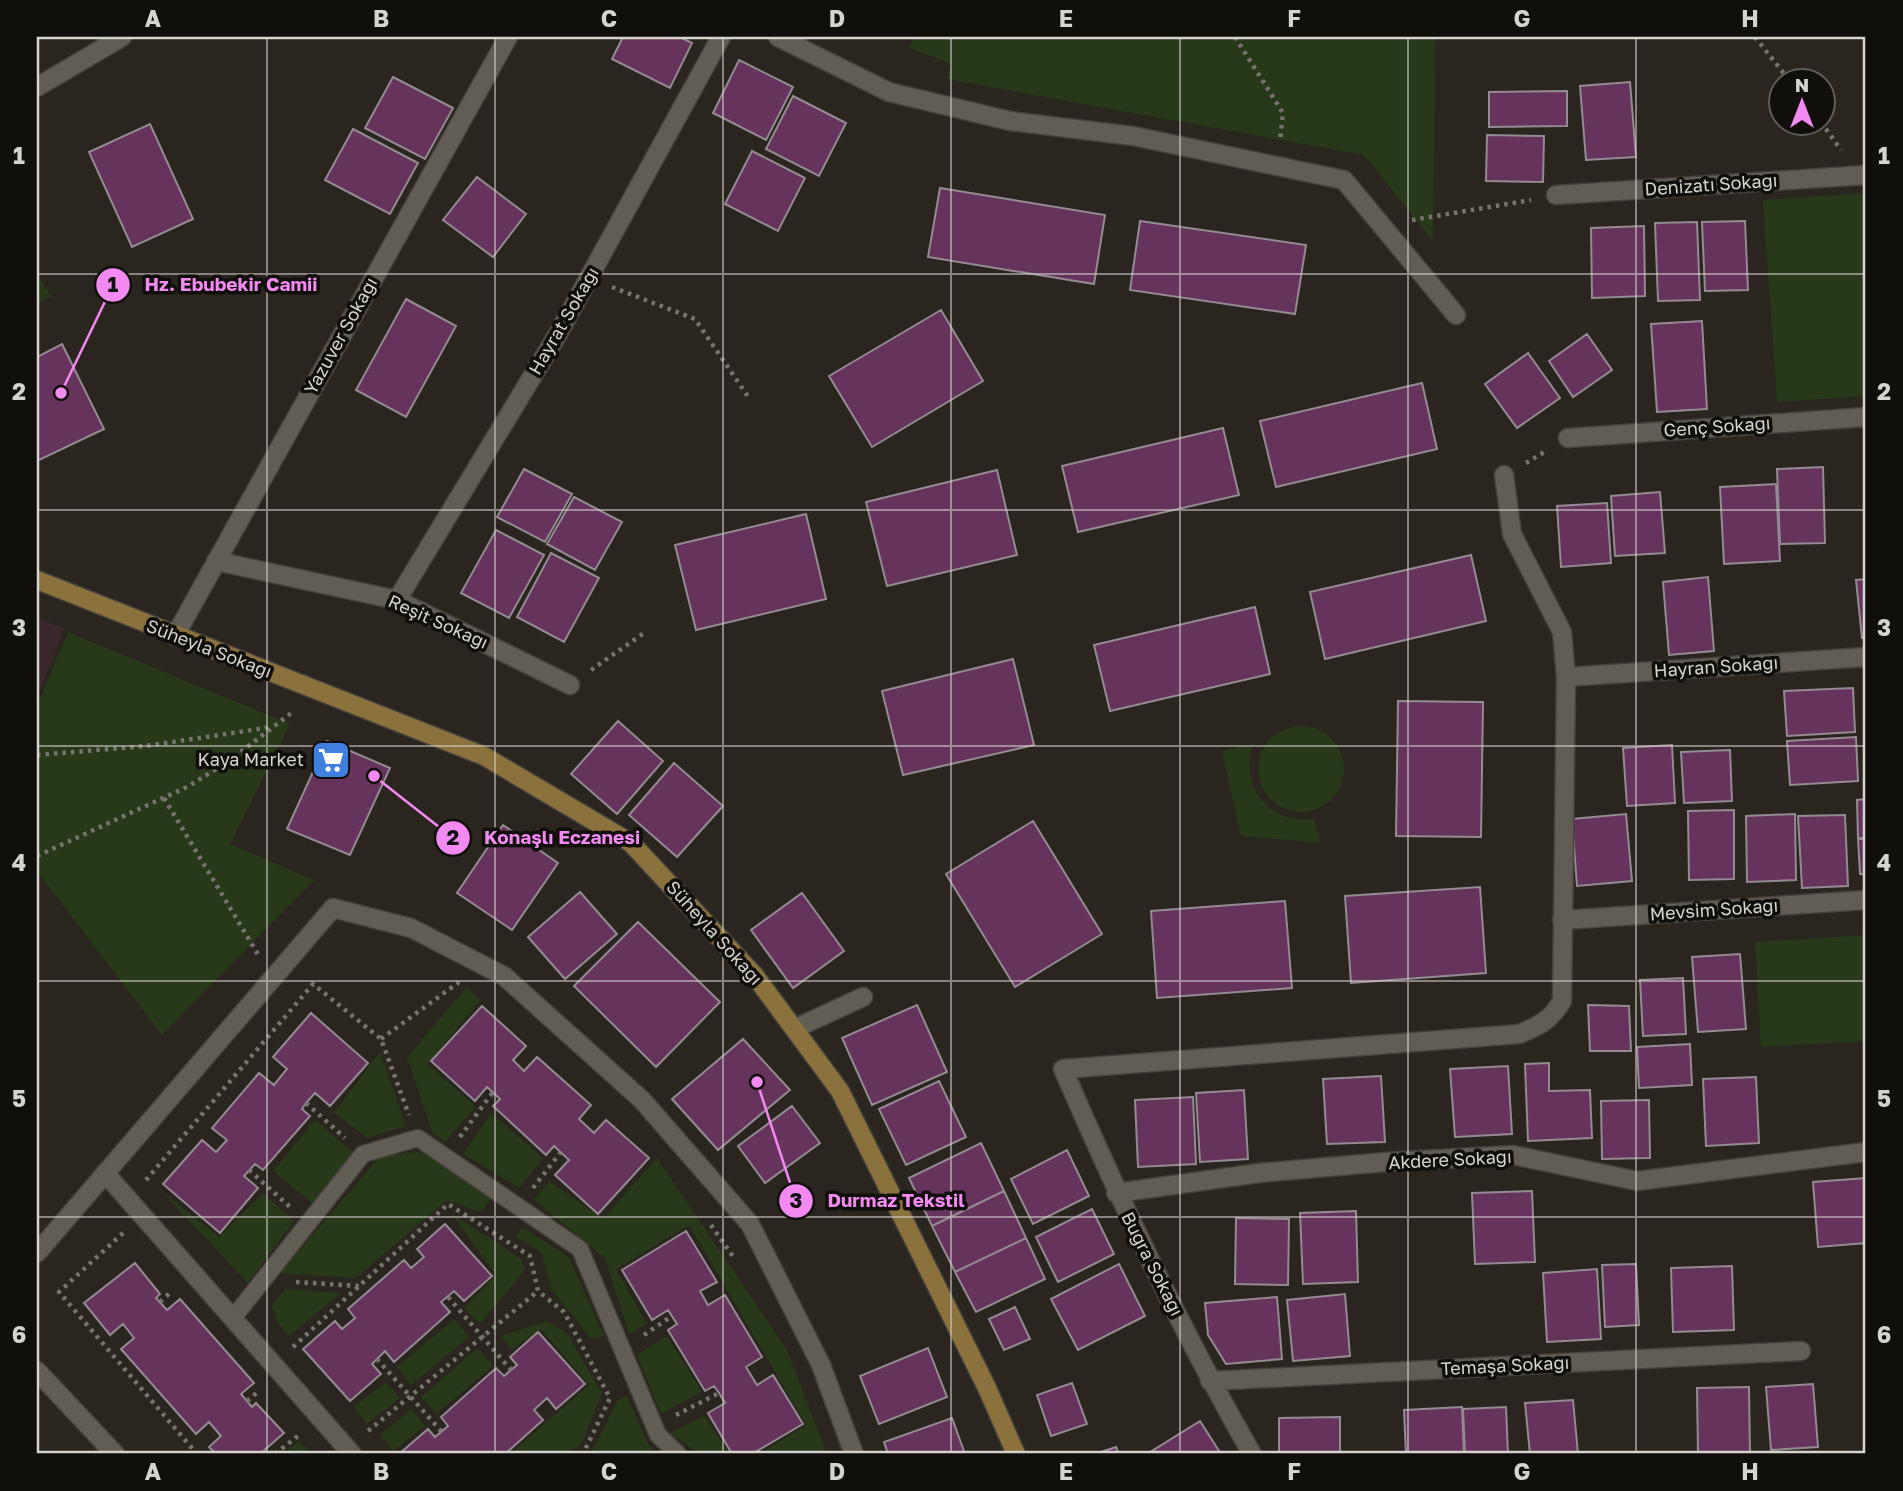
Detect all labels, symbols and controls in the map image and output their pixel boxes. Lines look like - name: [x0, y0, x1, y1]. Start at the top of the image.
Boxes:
- text: A: [145, 4, 162, 32]
- text: B: [373, 4, 389, 32]
- text: C: [601, 4, 617, 32]
- text: D: [829, 4, 845, 32]
- text: E: [1059, 4, 1073, 32]
- text: F: [1287, 4, 1301, 32]
- text: G: [1514, 4, 1530, 32]
- text: H: [1741, 4, 1759, 32]
- north arrow: [1766, 66, 1836, 136]
- text: N: [1795, 73, 1809, 96]
- text: 1: [13, 141, 25, 169]
- text: 1: [1878, 141, 1890, 169]
- street label: Denizatı Sokağı: [1644, 168, 1778, 200]
- street label: Hayrat Sokağı: [523, 263, 603, 378]
- callout: Hz. Ebubekir Camii: [95, 265, 331, 305]
- text: 1: [108, 271, 119, 297]
- text: Hz. Ebubekir Camii: [145, 272, 317, 295]
- street label: Yazuver Sokağı: [299, 273, 381, 398]
- text: 2: [12, 377, 26, 405]
- text: 2: [1877, 377, 1891, 405]
- street label: Genç Sokağı: [1663, 411, 1771, 441]
- street label: Reşit Sokağı: [385, 589, 492, 653]
- text: 3: [12, 613, 26, 641]
- text: 3: [1877, 613, 1891, 641]
- street label: Süheyla Sokağı: [144, 614, 275, 682]
- street label: Hayran Sokağı: [1653, 651, 1779, 681]
- supermarket icon: Kaya Market: [310, 739, 352, 781]
- place label: Kaya Market: [198, 748, 304, 770]
- callout: Konaşlı Eczanesi: [435, 818, 654, 858]
- text: 2: [447, 824, 460, 850]
- text: Konaşlı Eczanesi: [484, 825, 640, 848]
- text: 4: [12, 848, 26, 876]
- text: 4: [1877, 848, 1891, 876]
- street label: Süheyla Sokağı: [662, 876, 767, 989]
- street label: Mevsim Sokağı: [1649, 894, 1779, 924]
- text: 5: [12, 1084, 26, 1112]
- text: 5: [1877, 1084, 1891, 1112]
- street label: Akdere Sokağı: [1388, 1145, 1512, 1173]
- callout: Durmaz Tekstil: [778, 1181, 978, 1221]
- text: 3: [790, 1187, 802, 1213]
- text: Durmaz Tekstil: [827, 1188, 965, 1211]
- street label: Buğra Sokağı: [1117, 1208, 1189, 1319]
- text: 6: [12, 1320, 26, 1348]
- text: 6: [1877, 1320, 1891, 1348]
- street label: Temaşa Sokağı: [1440, 1351, 1570, 1379]
- text: A: [145, 1457, 162, 1485]
- text: B: [373, 1457, 389, 1485]
- text: C: [601, 1457, 617, 1485]
- text: D: [829, 1457, 845, 1485]
- text: E: [1059, 1457, 1073, 1485]
- text: F: [1287, 1457, 1301, 1485]
- text: G: [1514, 1457, 1530, 1485]
- text: H: [1741, 1457, 1759, 1485]

